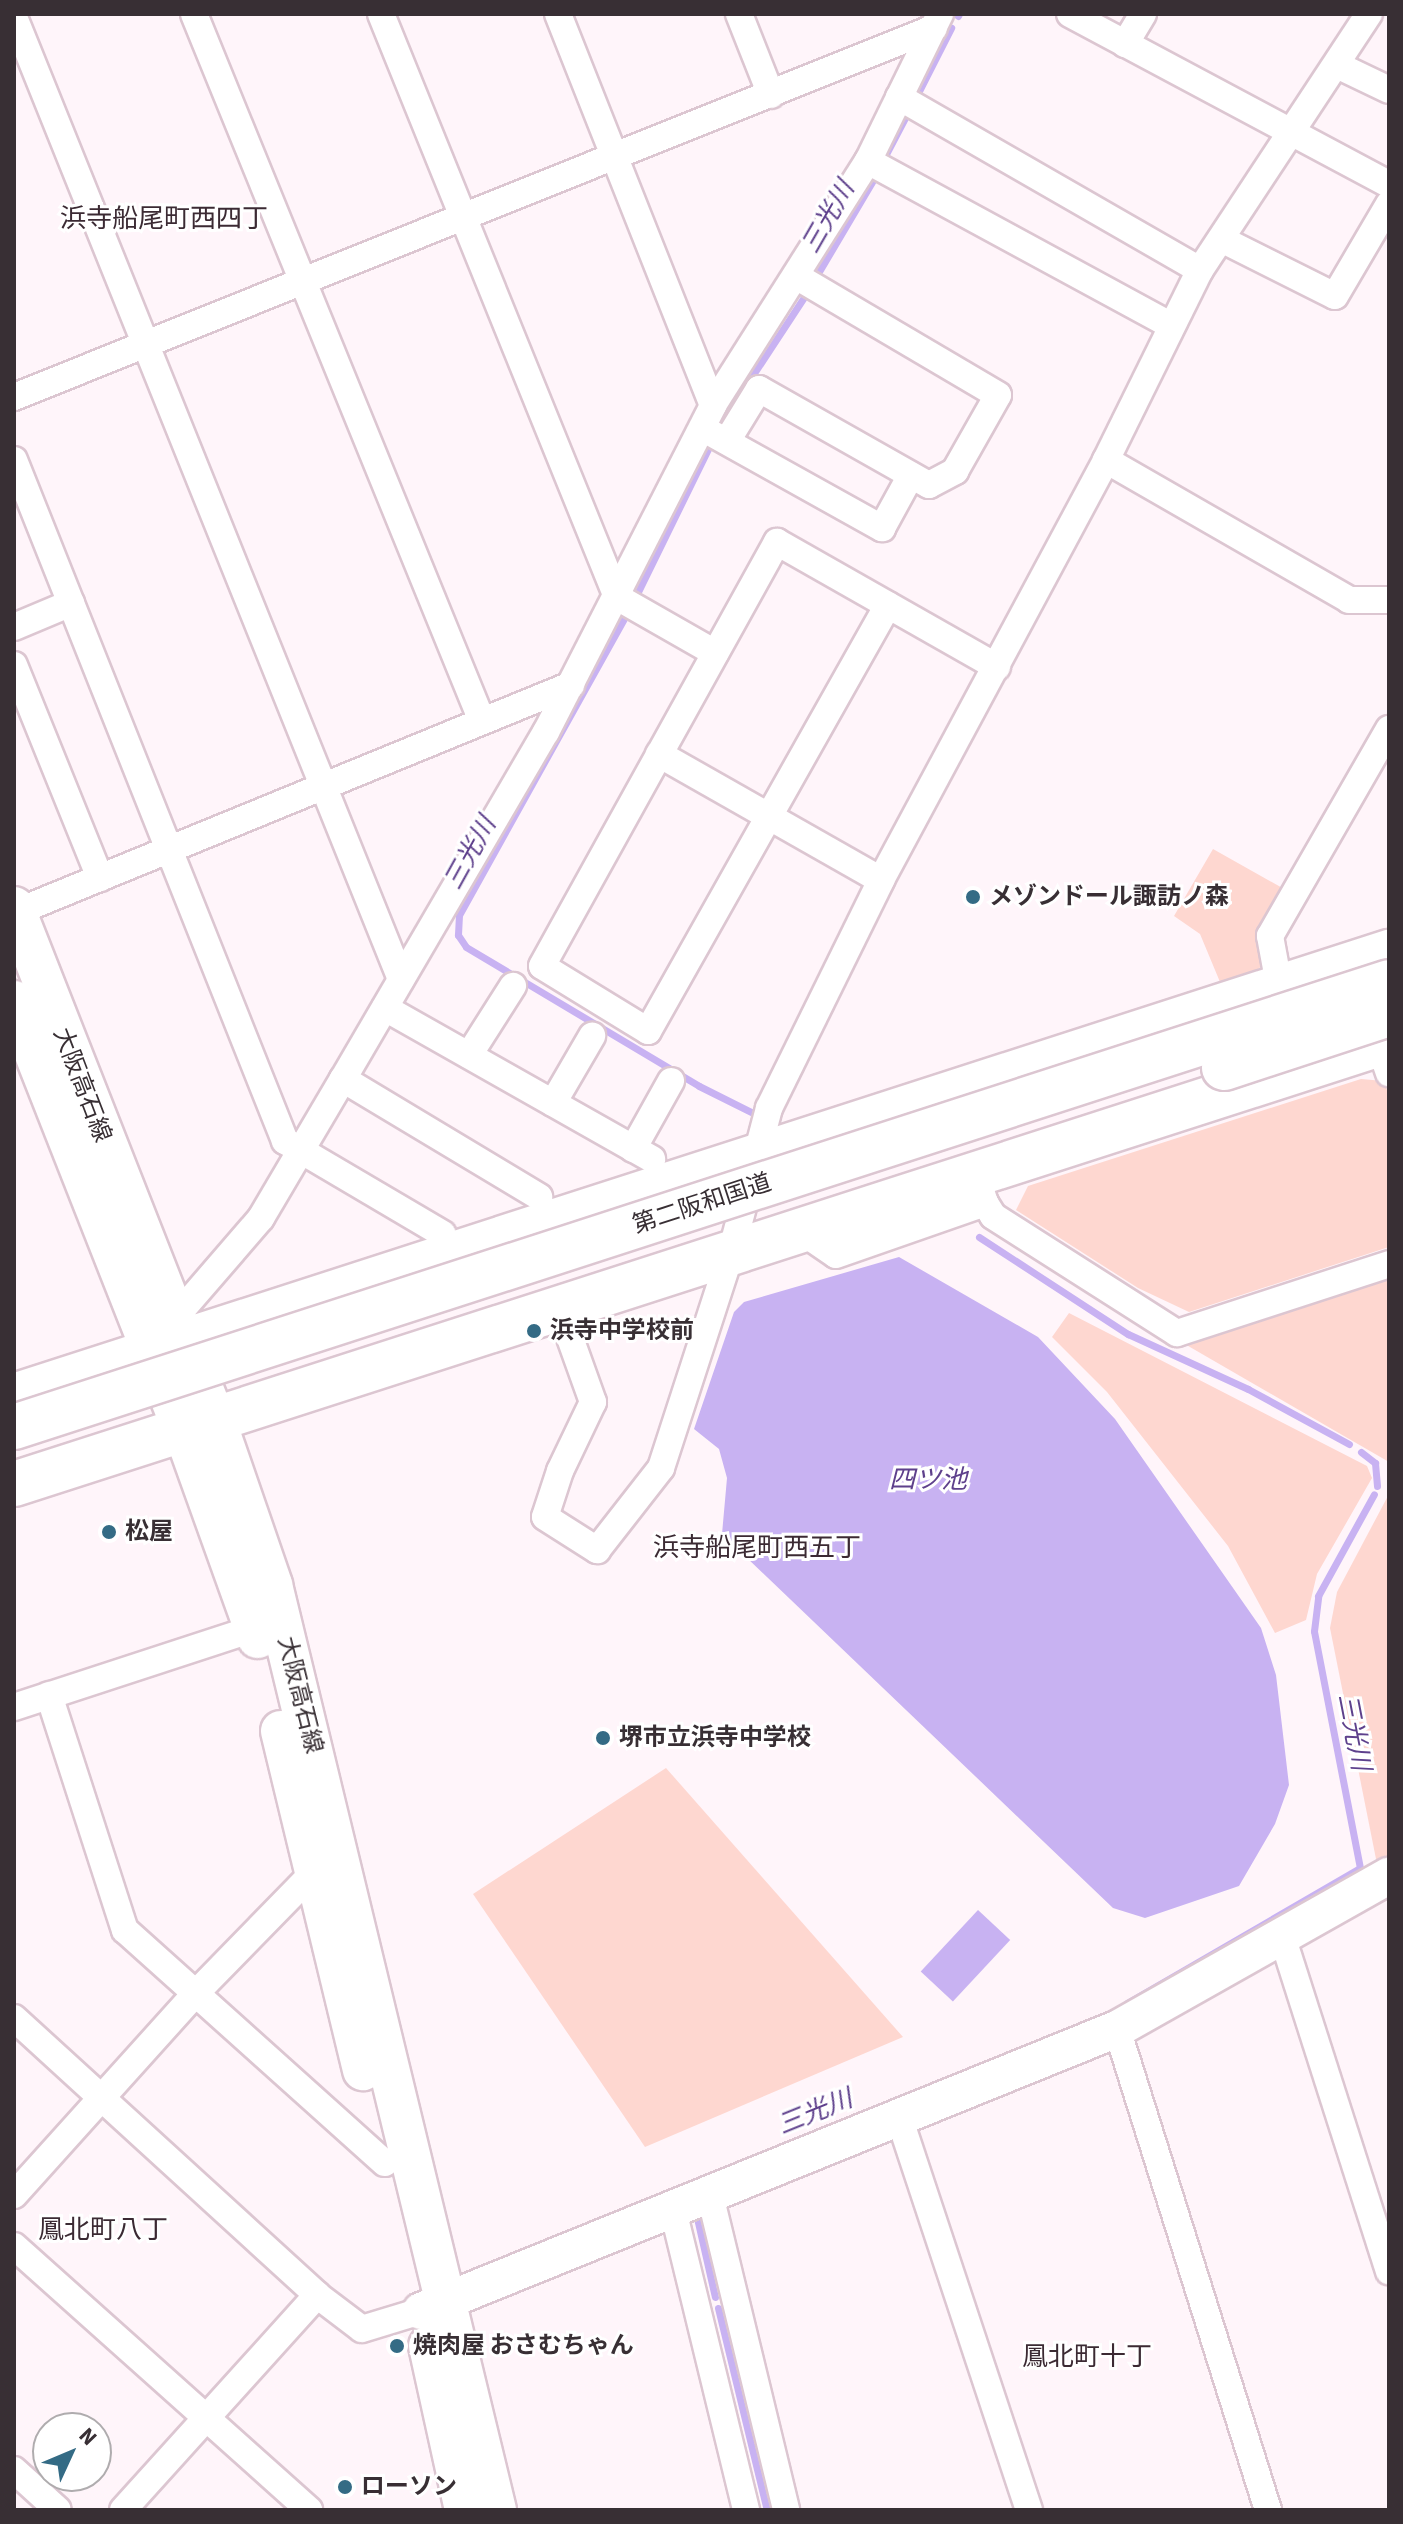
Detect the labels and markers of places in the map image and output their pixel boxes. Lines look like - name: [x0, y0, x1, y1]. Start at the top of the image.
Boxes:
- place label: メゾンドール諏訪ノ森: [989, 883, 1229, 911]
- marker: メゾンドール諏訪ノ森: [964, 888, 982, 906]
- place label: 浜寺中学校前: [550, 1317, 694, 1345]
- marker: 浜寺中学校前: [525, 1322, 543, 1340]
- place label: 松屋: [125, 1518, 173, 1546]
- marker: 松屋: [100, 1523, 118, 1541]
- place label: 堺市立浜寺中学校: [619, 1724, 811, 1752]
- marker: 堺市立浜寺中学校: [594, 1729, 612, 1747]
- place label: 焼肉屋 おさむちゃん: [413, 2332, 634, 2360]
- marker: 焼肉屋 おさむちゃん: [388, 2337, 406, 2355]
- place label: ローソン: [361, 2473, 457, 2501]
- marker: ローソン: [336, 2478, 354, 2496]

